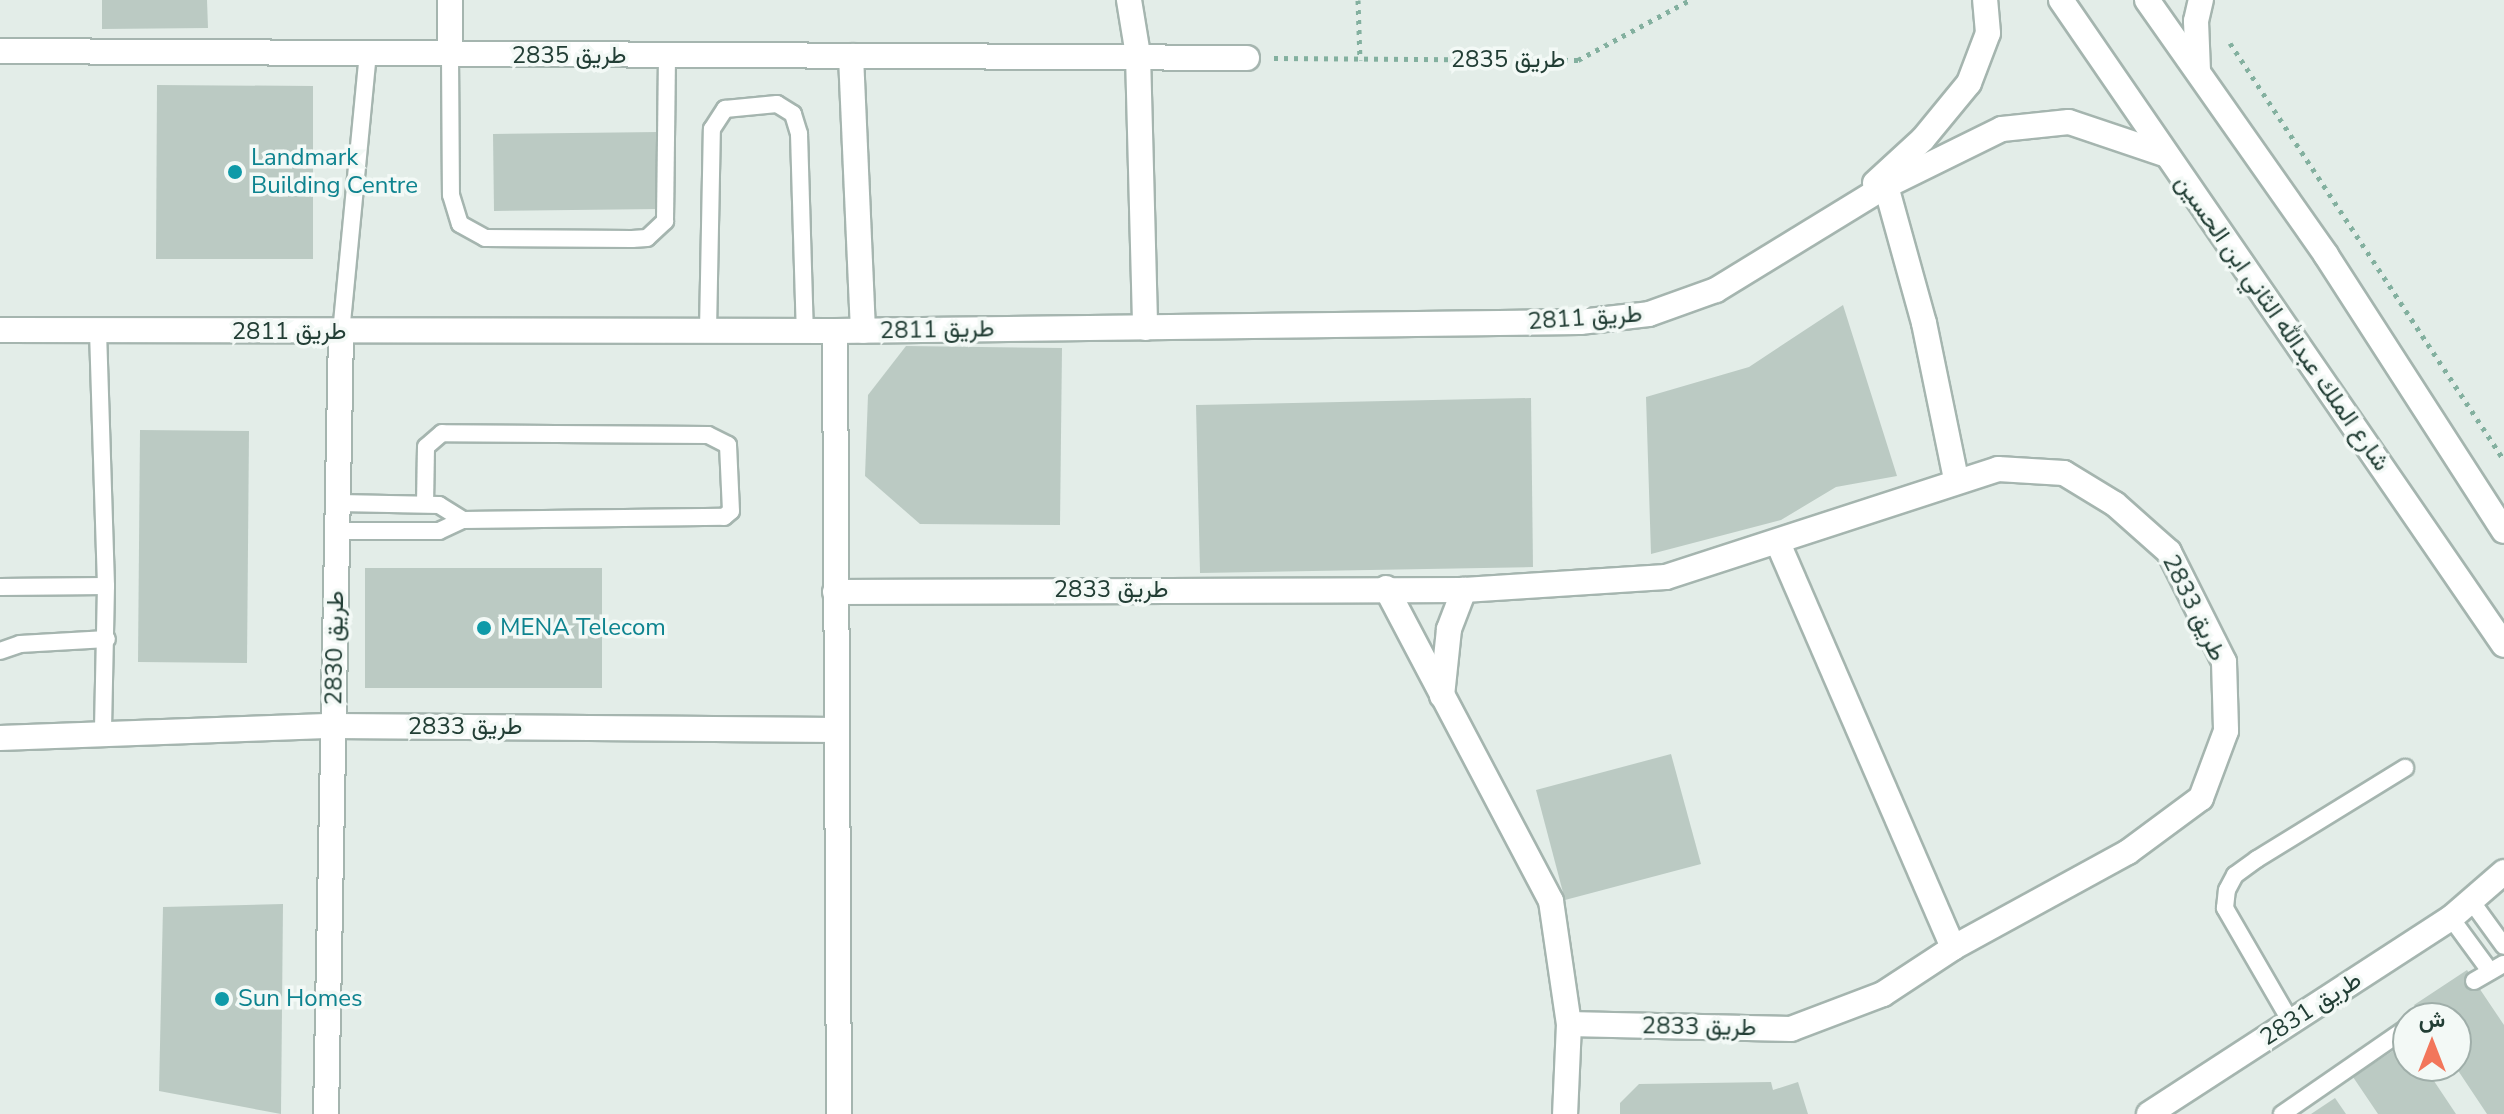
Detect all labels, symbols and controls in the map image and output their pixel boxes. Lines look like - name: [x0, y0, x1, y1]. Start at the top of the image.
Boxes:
- street label: طريق 2835: [512, 42, 626, 70]
- street label: طريق 2835: [1451, 46, 1565, 74]
- place label: Landmark Building Centre: [251, 144, 418, 200]
- marker: Landmark Building Centre: [226, 163, 244, 181]
- street label: شارع الملك عبدالله الثاني ابن الحسين: [2168, 169, 2396, 477]
- street label: طريق 2811: [1527, 300, 1643, 336]
- street label: طريق 2811: [879, 315, 995, 345]
- street label: طريق 2811: [232, 318, 346, 346]
- street label: طريق 2833: [2156, 550, 2232, 666]
- street label: طريق 2833: [1054, 576, 1168, 604]
- street label: طريق 2830: [320, 590, 350, 706]
- place label: MENA Telecom: [500, 614, 666, 642]
- marker: MENA Telecom: [475, 619, 493, 637]
- street label: طريق 2833: [408, 713, 522, 741]
- street label: طريق 2831: [2255, 966, 2367, 1052]
- place label: Sun Homes: [238, 985, 362, 1013]
- marker: Sun Homes: [213, 990, 231, 1008]
- north arrow: [2392, 1002, 2472, 1082]
- text: ش: [2419, 1005, 2445, 1035]
- street label: طريق 2833: [1641, 1012, 1757, 1042]

